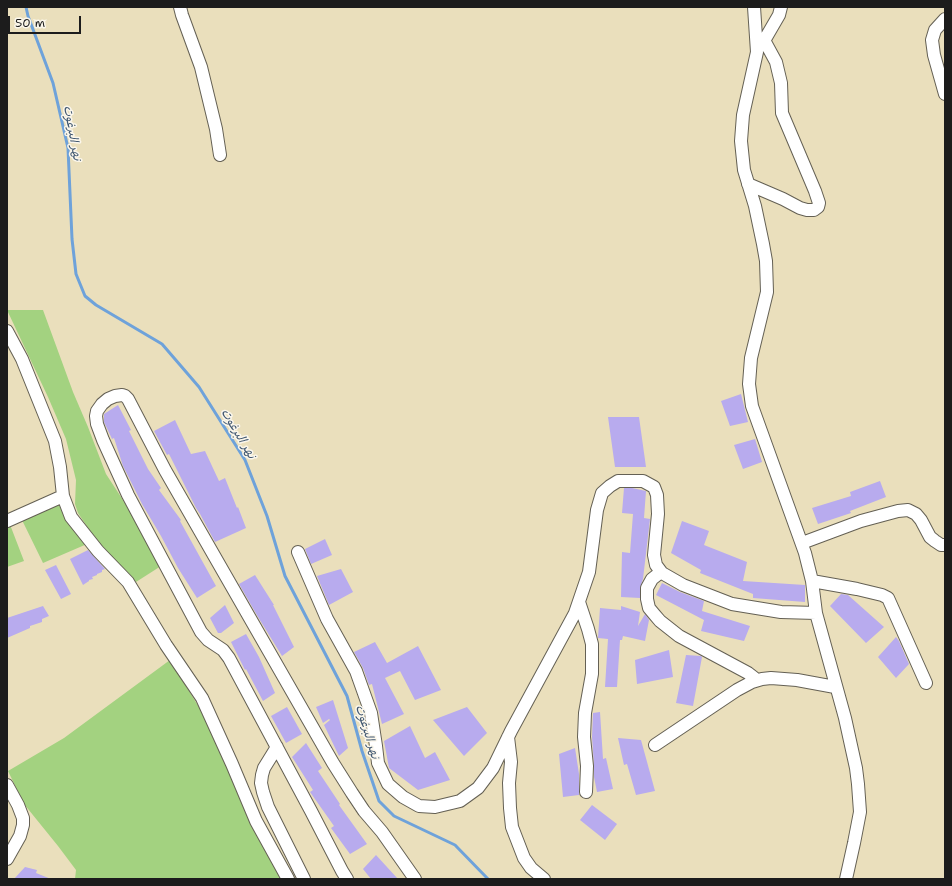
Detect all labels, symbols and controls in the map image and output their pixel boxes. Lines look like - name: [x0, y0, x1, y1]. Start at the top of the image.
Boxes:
- scale bar: [10, 8, 83, 34]
- text: 50 m: [15, 15, 45, 31]
- water label: نهر البرغوت: [60, 104, 84, 162]
- water label: نهر البرغوت: [218, 406, 258, 462]
- water label: نهر البرغوت: [352, 703, 382, 761]

